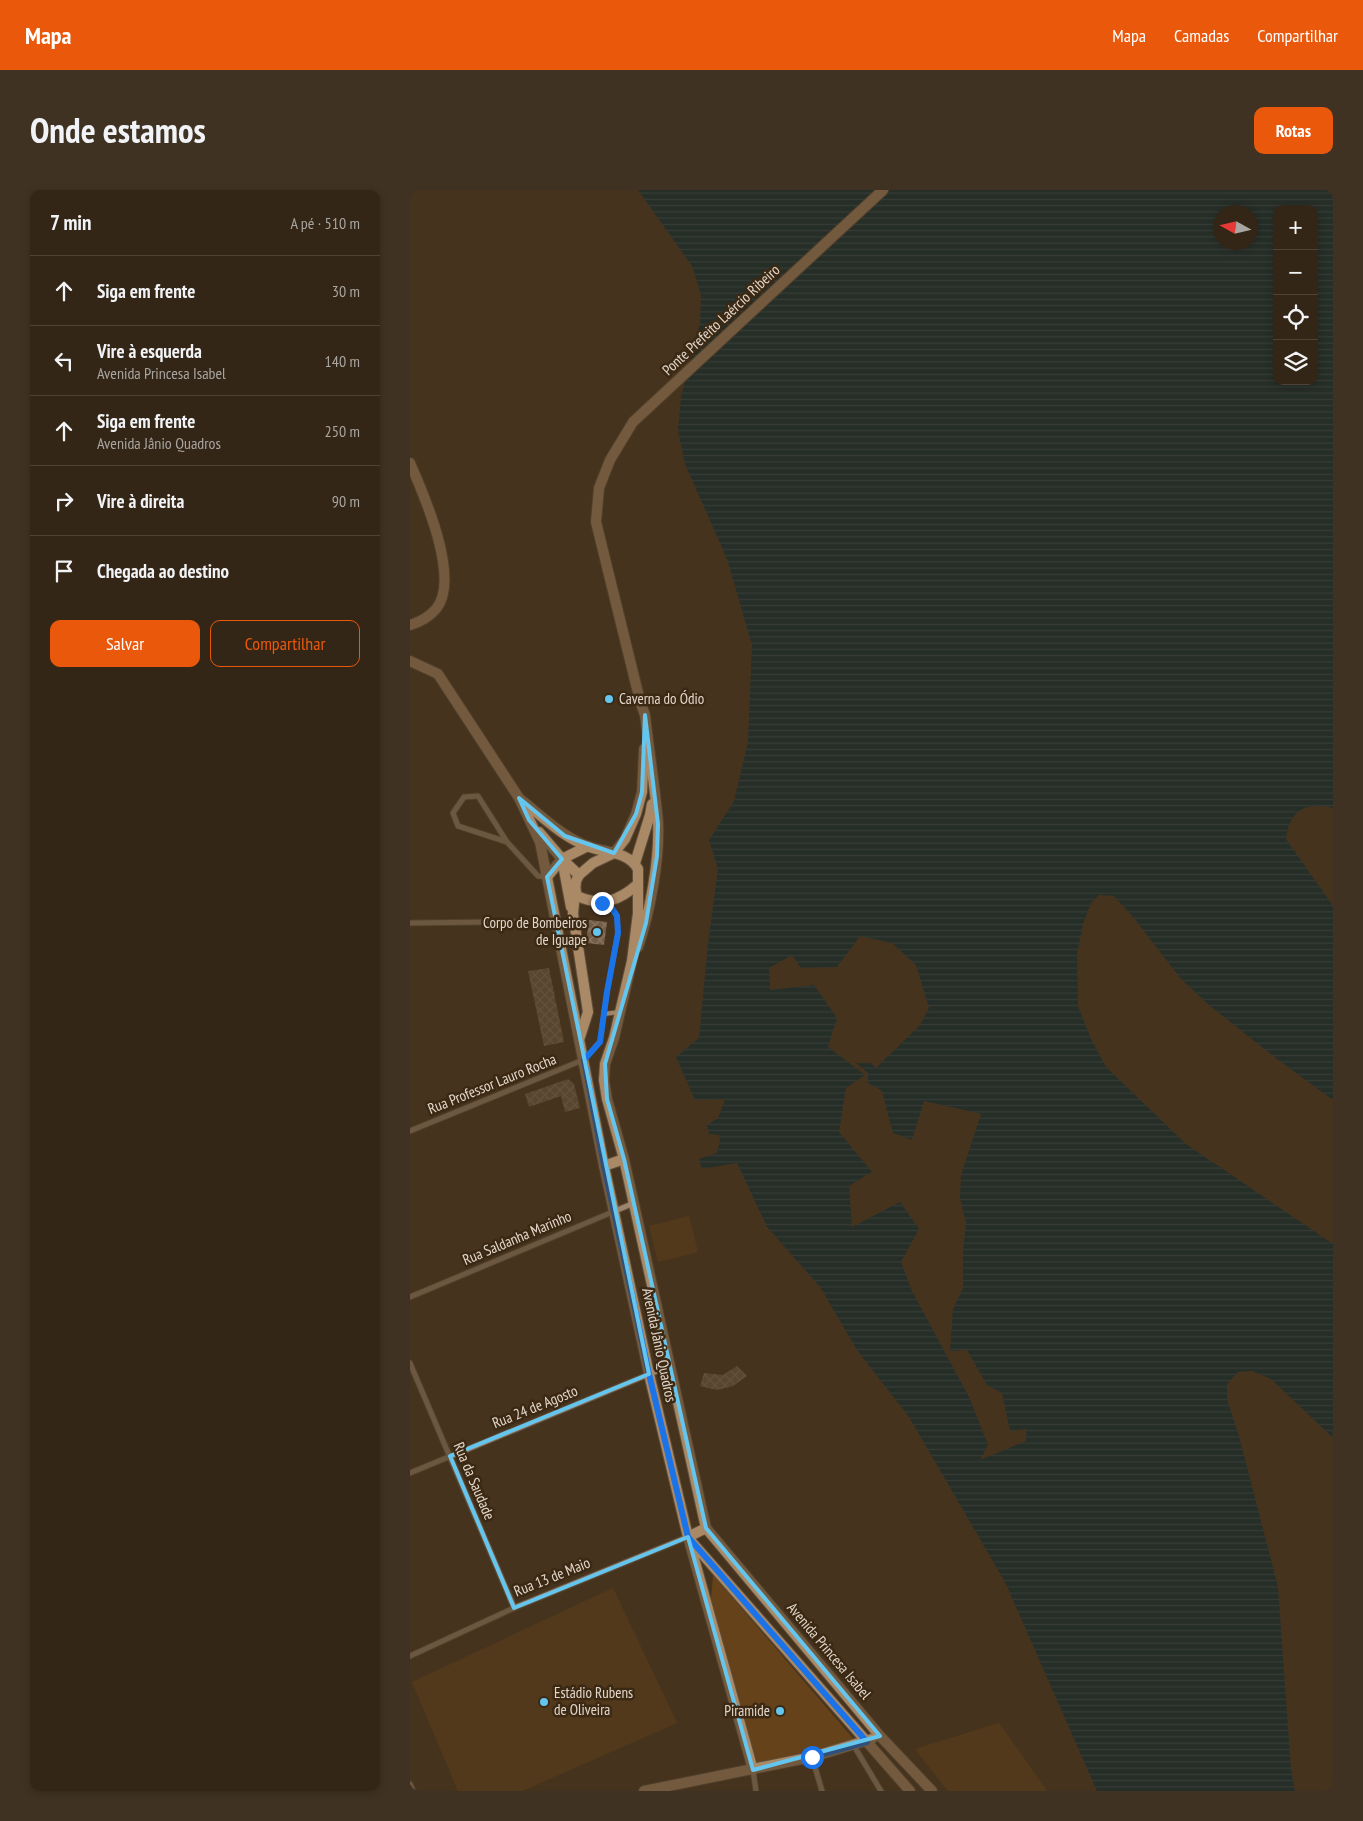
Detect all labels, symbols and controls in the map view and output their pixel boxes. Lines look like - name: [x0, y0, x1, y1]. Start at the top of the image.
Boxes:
- text: Mapa: [25, 20, 72, 51]
- text: Mapa: [1112, 24, 1146, 47]
- text: Camadas: [1174, 24, 1229, 47]
- text: Compartilhar: [1257, 24, 1338, 47]
- text: Onde estamos: [30, 107, 206, 153]
- button: Rotas: [1254, 107, 1333, 154]
- north arrow: [1213, 205, 1258, 250]
- map controls: [1273, 205, 1318, 385]
- button: +: [1273, 205, 1318, 250]
- text: 7 min: [50, 209, 92, 236]
- text: A pé · 510 m: [290, 213, 360, 233]
- button: −: [1273, 250, 1318, 295]
- street label: Ponte Prefeito Laércio Ribeiro: [658, 260, 783, 379]
- icon: ahead: [50, 277, 78, 305]
- text: Siga em frente: [97, 279, 195, 303]
- text: 30 m: [332, 281, 360, 301]
- button: locate: [1273, 295, 1318, 340]
- text: Vire à esquerda: [97, 339, 202, 363]
- button: layers: [1273, 340, 1318, 385]
- icon: left: [50, 347, 78, 375]
- text: 140 m: [325, 351, 360, 371]
- text: Avenida Princesa Isabel: [97, 363, 226, 383]
- text: Siga em frente: [97, 409, 195, 433]
- icon: ahead: [50, 417, 78, 445]
- text: 250 m: [325, 421, 360, 441]
- text: Avenida Jânio Quadros: [97, 433, 221, 453]
- icon: right: [50, 487, 78, 515]
- text: Vire à direita: [97, 489, 184, 513]
- text: 90 m: [332, 491, 360, 511]
- icon: arrive: [50, 557, 78, 585]
- text: Chegada ao destino: [97, 559, 229, 583]
- button: Salvar: [50, 620, 200, 667]
- button: Compartilhar: [210, 620, 360, 667]
- place label: Caverna do Ódio: [619, 689, 704, 708]
- marker: Caverna do Ódio: [603, 693, 615, 705]
- route end: [591, 892, 614, 915]
- place label: Corpo de Bombeiros de Iguape: [483, 913, 587, 949]
- marker: Corpo de Bombeiros de Iguape: [591, 926, 603, 938]
- street label: Rua Professor Lauro Rocha: [425, 1049, 559, 1118]
- street label: Rua Saldanha Marinho: [460, 1206, 574, 1269]
- street label: Avenida Jânio Quadros: [638, 1286, 681, 1404]
- street label: Rua 24 de Agosto: [489, 1381, 580, 1432]
- street label: Rua da Saudade: [450, 1439, 499, 1523]
- street label: Rua 13 de Maio: [511, 1553, 593, 1600]
- street label: Avenida Princesa Isabel: [783, 1598, 876, 1703]
- place label: Estádio Rubens de Oliveira: [554, 1683, 633, 1719]
- marker: Estádio Rubens de Oliveira: [538, 1696, 550, 1708]
- place label: Piramide: [724, 1701, 770, 1720]
- marker: Piramide: [774, 1705, 786, 1717]
- route start: [801, 1746, 824, 1769]

